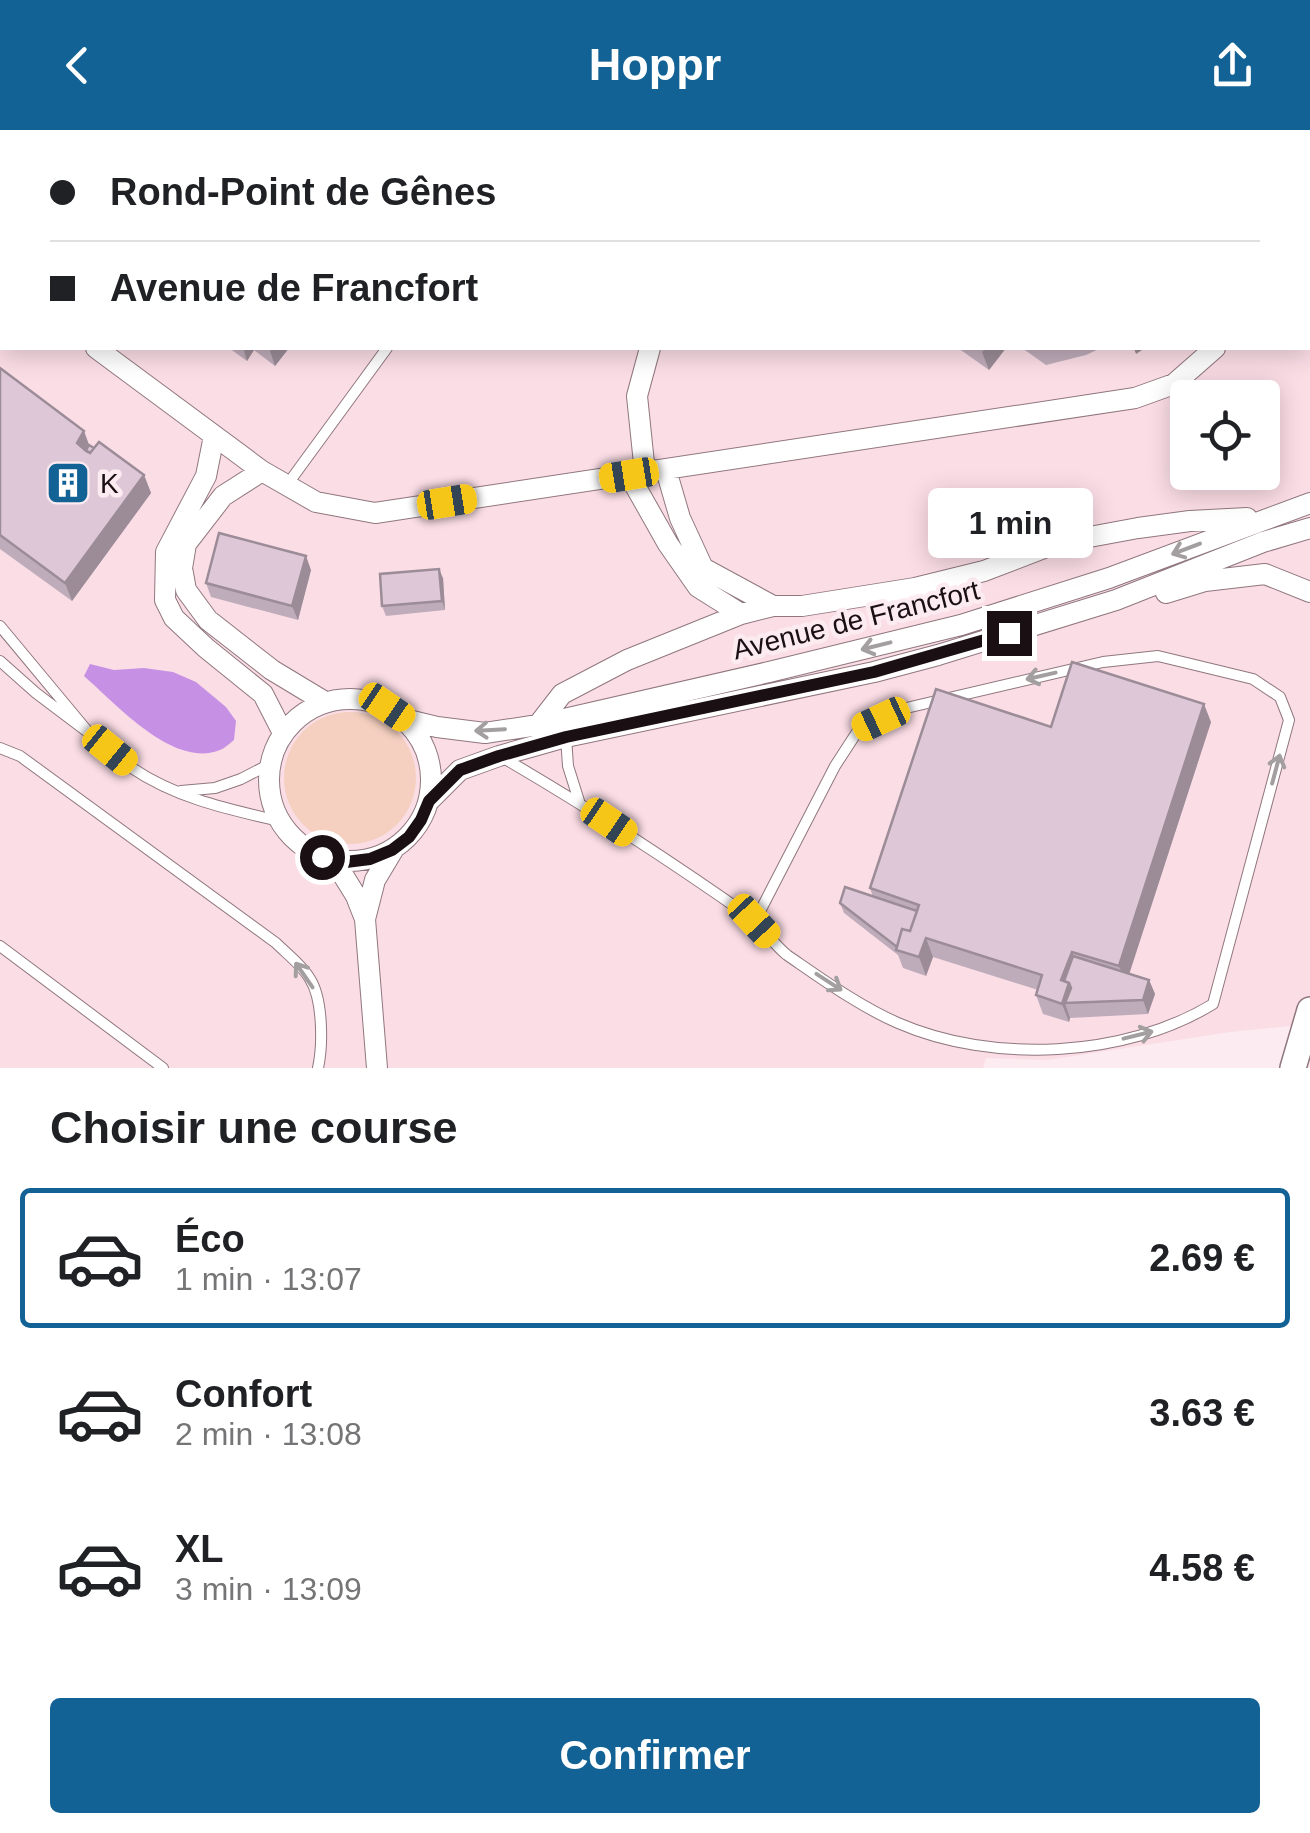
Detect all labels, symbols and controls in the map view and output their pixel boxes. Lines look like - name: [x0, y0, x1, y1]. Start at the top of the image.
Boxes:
- icon: back: [50, 38, 105, 93]
- icon: share: [1205, 38, 1260, 93]
- text: Hoppr: [589, 39, 721, 90]
- text: Rond-Point de Gênes: [110, 171, 496, 213]
- text: Avenue de Francfort: [110, 267, 478, 309]
- map controls: [1170, 380, 1280, 490]
- button: locate: [1170, 380, 1280, 490]
- car: [597, 455, 661, 495]
- building icon: K: [45, 460, 91, 506]
- place label: K: [100, 468, 119, 499]
- car: [415, 482, 479, 522]
- callout: 1 min: [926, 488, 1092, 558]
- text: 1 min: [969, 505, 1052, 541]
- one-way arrow: [1171, 541, 1201, 559]
- street label: Avenue de Francfort: [729, 574, 983, 666]
- route end: [987, 611, 1032, 656]
- one-way arrow: [861, 637, 892, 656]
- one-way arrow: [1026, 668, 1058, 686]
- car: [354, 678, 420, 736]
- car: [847, 693, 915, 745]
- car: [77, 719, 143, 781]
- one-way arrow: [475, 721, 507, 740]
- one-way arrow: [1267, 754, 1286, 785]
- car: [576, 793, 642, 851]
- route start: [300, 835, 345, 880]
- car: [723, 889, 785, 953]
- one-way arrow: [294, 962, 315, 989]
- one-way arrow: [815, 972, 843, 993]
- one-way arrow: [1121, 1025, 1153, 1043]
- text: Choisir une course: [50, 1102, 458, 1153]
- icon: car: [55, 1213, 145, 1303]
- text: Éco: [175, 1218, 245, 1260]
- text: 2.69 €: [1149, 1237, 1255, 1279]
- text: 1 min · 13:07: [175, 1261, 362, 1297]
- icon: car: [55, 1368, 145, 1458]
- text: Confort: [175, 1373, 312, 1415]
- text: 3.63 €: [1149, 1392, 1255, 1434]
- text: 2 min · 13:08: [175, 1416, 362, 1452]
- icon: car: [55, 1523, 145, 1613]
- text: XL: [175, 1528, 224, 1570]
- text: 4.58 €: [1149, 1547, 1255, 1589]
- text: 3 min · 13:09: [175, 1571, 362, 1607]
- button: Confirmer: [50, 1698, 1260, 1813]

